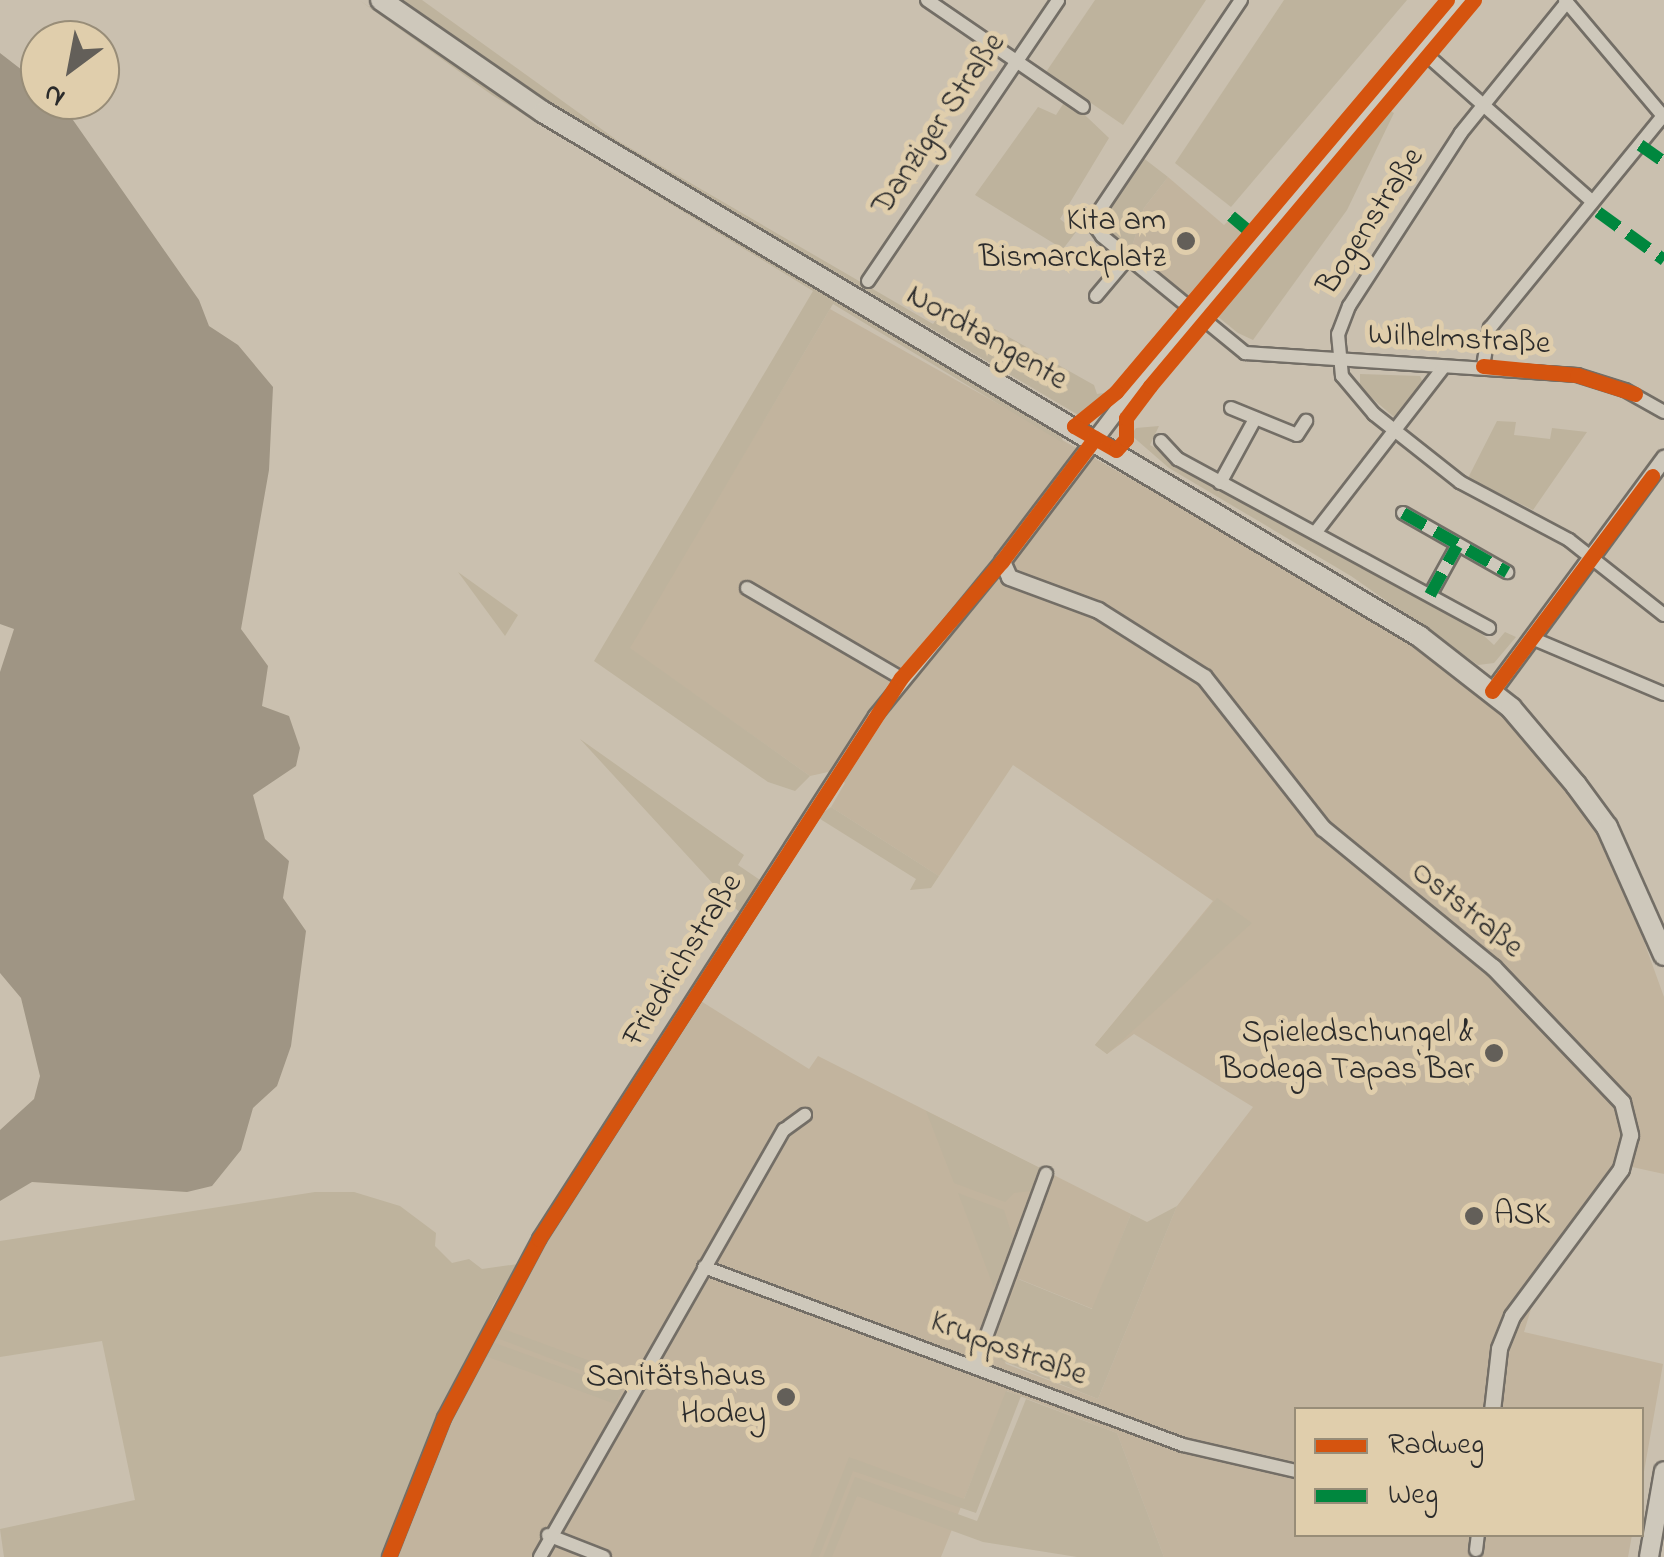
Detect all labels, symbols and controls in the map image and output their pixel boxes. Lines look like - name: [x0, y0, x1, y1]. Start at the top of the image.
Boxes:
- north arrow: [20, 20, 120, 120]
- street label: Danziger Straße: [865, 26, 1015, 224]
- text: N: [36, 72, 74, 117]
- street label: Bogenstraße: [1310, 141, 1434, 303]
- place label: Kita am Bismarckplatz: [979, 204, 1166, 279]
- marker: Kita am Bismarckplatz: [1175, 230, 1197, 252]
- street label: Nordtangente: [899, 277, 1073, 401]
- street label: Wilhelmstraße: [1367, 317, 1551, 365]
- street label: Oststraße: [1402, 854, 1530, 968]
- street label: Friedrichstraße: [616, 867, 752, 1055]
- place label: Spieledschungel & Bodega Tapas Bar: [1220, 1016, 1474, 1091]
- marker: Spieledschungel & Bodega Tapas Bar: [1483, 1042, 1505, 1064]
- place label: ASK: [1494, 1197, 1550, 1235]
- marker: ASK: [1463, 1205, 1485, 1227]
- street label: Kruppstraße: [924, 1304, 1092, 1396]
- place label: Sanitätshaus Hodey: [586, 1360, 766, 1435]
- marker: Sanitätshaus Hodey: [775, 1386, 797, 1408]
- legend: [1294, 1407, 1644, 1537]
- text: Radweg: [1388, 1424, 1484, 1468]
- text: Weg: [1388, 1474, 1438, 1518]

